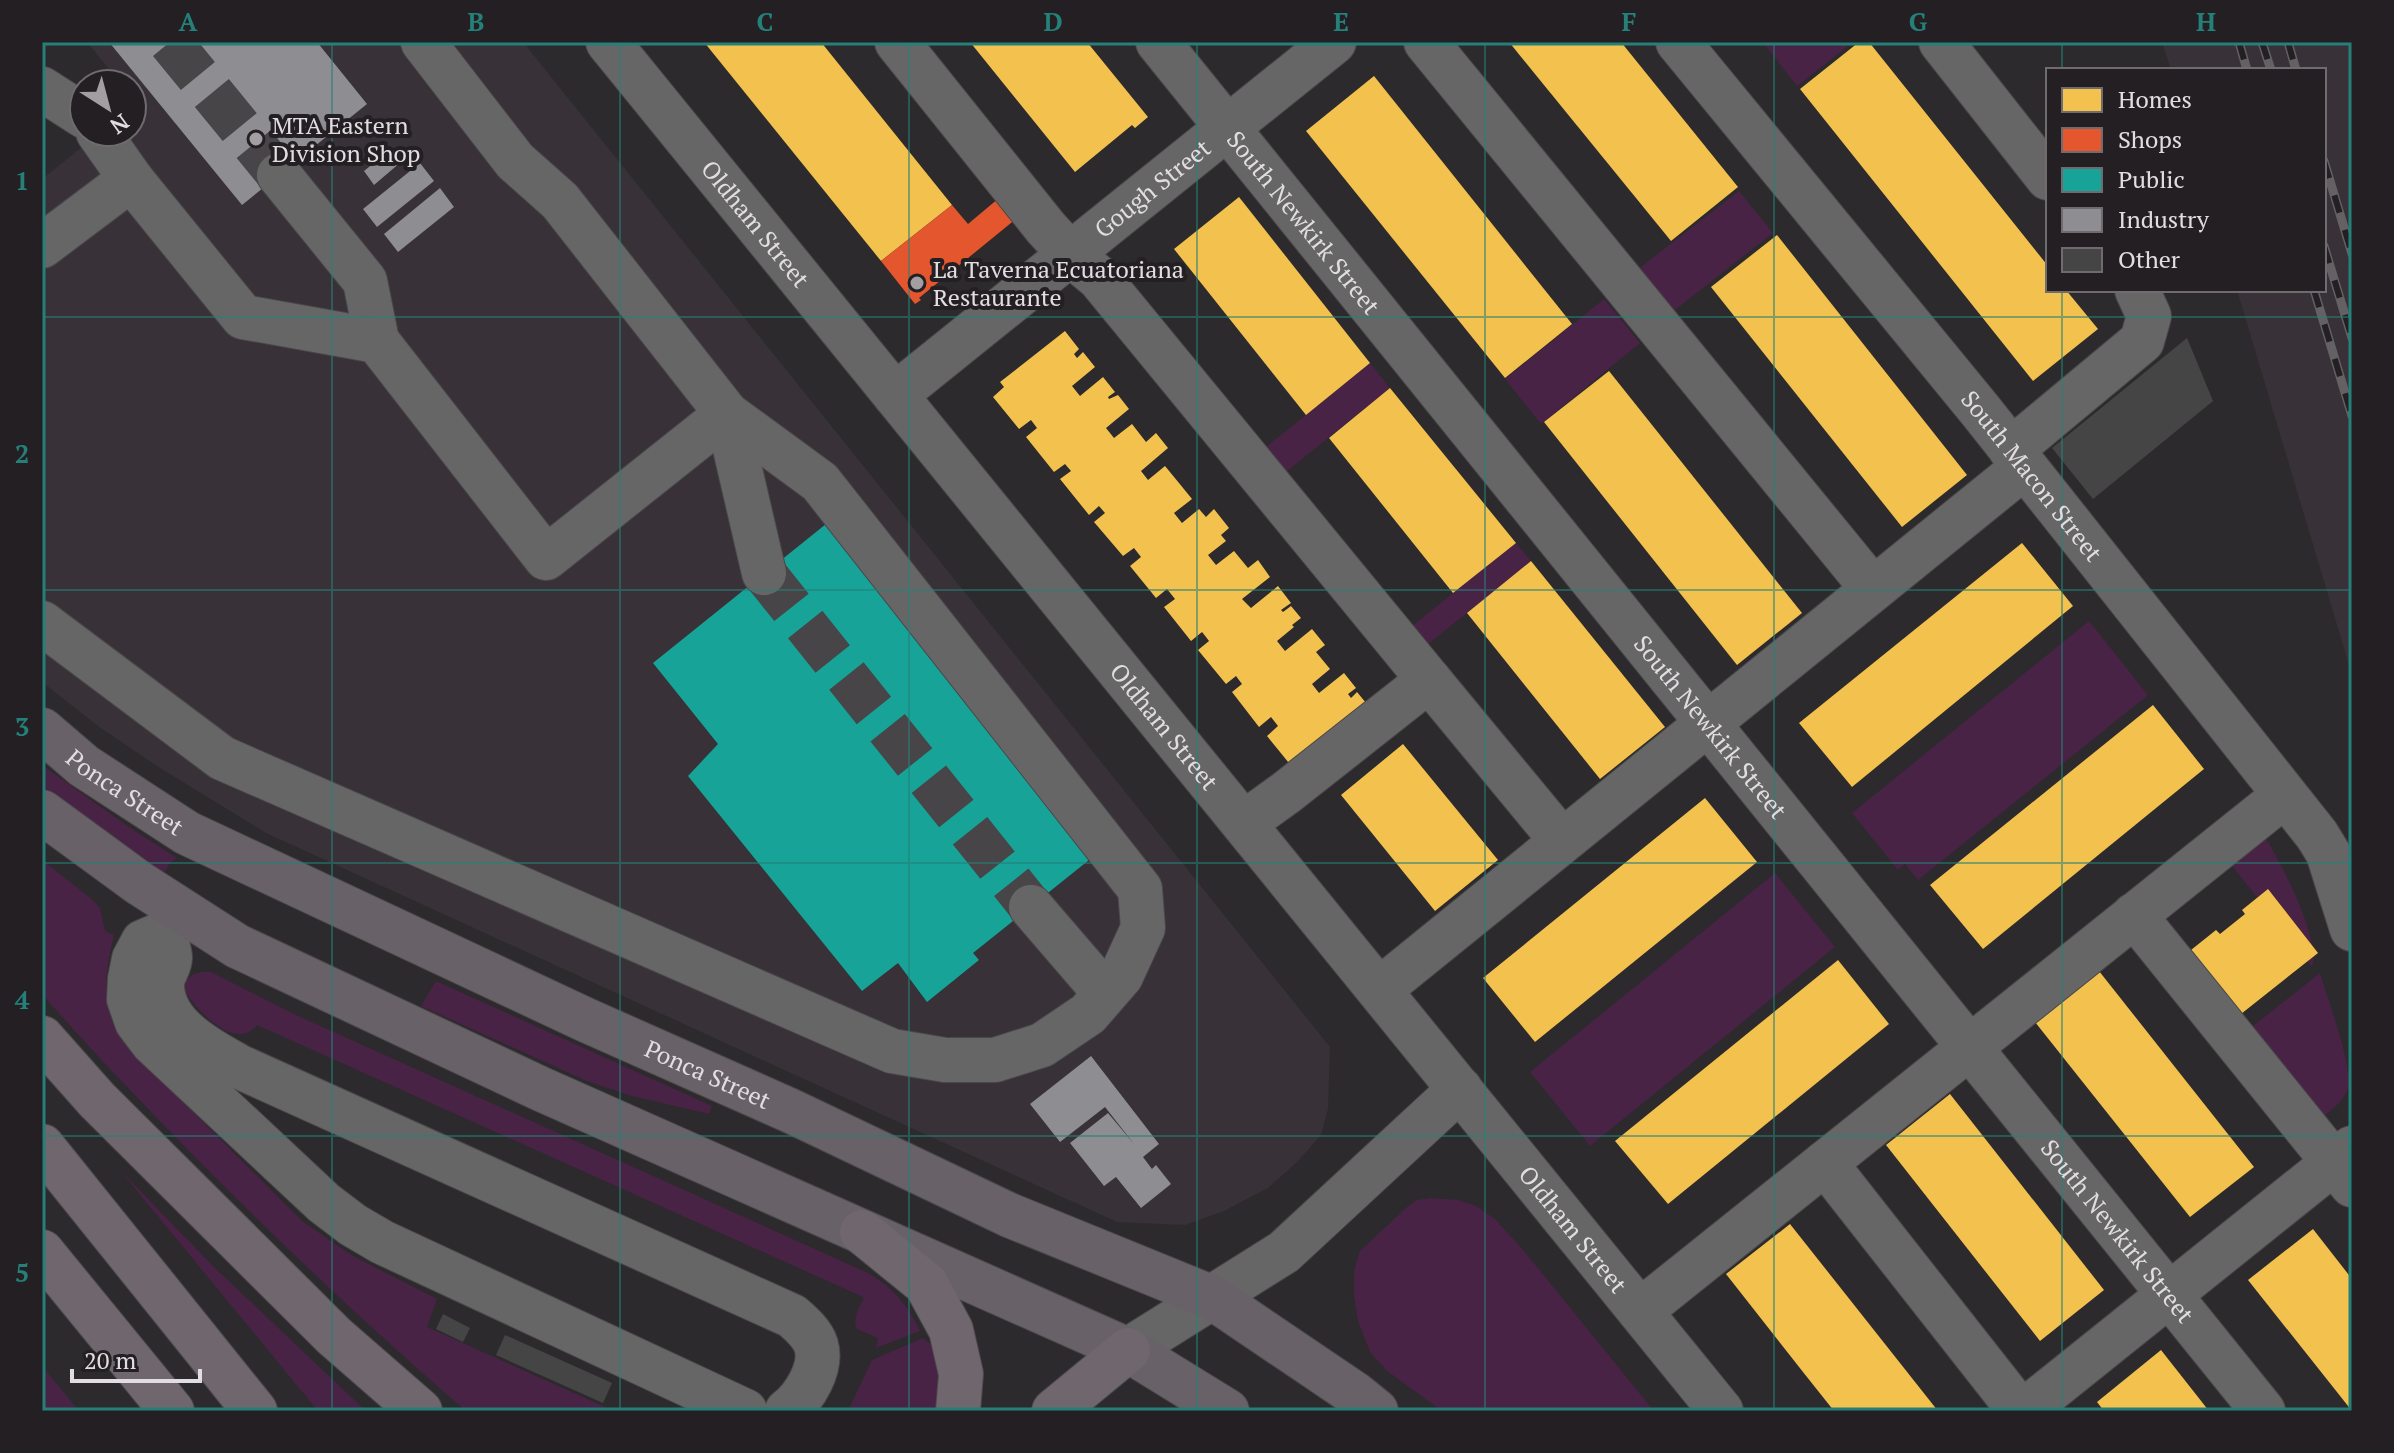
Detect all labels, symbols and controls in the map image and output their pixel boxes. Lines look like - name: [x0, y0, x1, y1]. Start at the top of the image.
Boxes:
- text: A: [179, 4, 198, 38]
- text: B: [468, 4, 484, 38]
- text: C: [757, 4, 773, 38]
- text: D: [1043, 4, 1063, 38]
- text: E: [1333, 4, 1349, 38]
- text: F: [1622, 4, 1637, 38]
- text: G: [1909, 4, 1928, 38]
- text: H: [2196, 4, 2216, 38]
- north arrow: [68, 68, 148, 148]
- legend: [2046, 68, 2326, 292]
- text: Homes: [2118, 83, 2192, 115]
- text: N: [105, 108, 135, 141]
- place label: MTA Eastern Division Shop: [272, 109, 420, 169]
- text: Shops: [2118, 123, 2182, 155]
- street label: South Newkirk Street: [1220, 124, 1388, 321]
- marker: MTA Eastern Division Shop: [247, 130, 265, 148]
- street label: Gough Street: [1088, 132, 1217, 245]
- street label: Oldham Street: [694, 153, 817, 294]
- text: 1: [15, 163, 29, 197]
- text: Public: [2118, 163, 2185, 195]
- text: Industry: [2118, 203, 2210, 235]
- text: Other: [2118, 243, 2181, 275]
- place label: La Taverna Ecuatoriana Restaurante: [933, 253, 1184, 313]
- marker: La Taverna Ecuatoriana Restaurante: [908, 274, 926, 292]
- street label: South Macon Street: [1954, 384, 2110, 568]
- text: 2: [15, 436, 29, 470]
- street label: South Newkirk Street: [1627, 628, 1795, 825]
- street label: Oldham Street: [1103, 656, 1226, 797]
- text: 3: [15, 709, 29, 743]
- street label: Ponca Street: [60, 742, 190, 843]
- text: 4: [15, 982, 30, 1016]
- street label: Ponca Street: [640, 1032, 776, 1116]
- street label: South Newkirk Street: [2034, 1133, 2202, 1329]
- street label: Oldham Street: [1512, 1159, 1635, 1300]
- text: 5: [15, 1255, 29, 1289]
- scale bar: [72, 1333, 200, 1383]
- text: 20 m: [84, 1344, 136, 1376]

